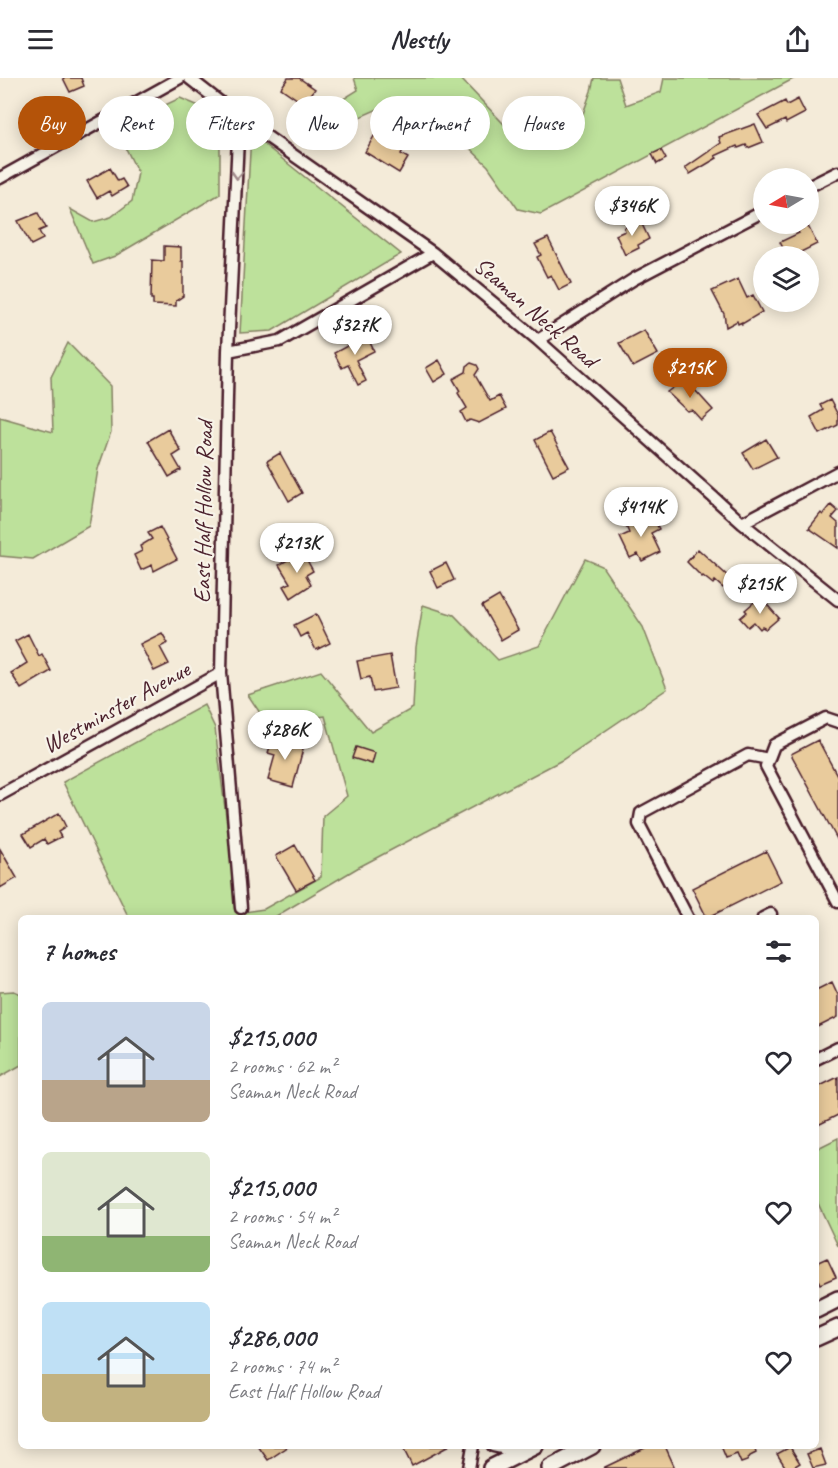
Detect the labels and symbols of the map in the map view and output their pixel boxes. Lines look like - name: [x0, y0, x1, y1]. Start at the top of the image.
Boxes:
- north arrow: [753, 168, 819, 234]
- one-way arrow: [230, 171, 243, 180]
- pin: $346K: [590, 186, 674, 237]
- street label: Seaman Neck Road: [468, 250, 607, 376]
- pin: $327K: [313, 305, 397, 356]
- pin: $215K: [648, 348, 732, 399]
- street label: East Half Hollow Road: [186, 417, 220, 603]
- pin: $414K: [599, 487, 683, 538]
- pin: $213K: [255, 523, 339, 574]
- pin: $215K: [718, 564, 802, 615]
- street label: Westminster Avenue: [37, 653, 197, 760]
- pin: $286K: [243, 710, 327, 761]

